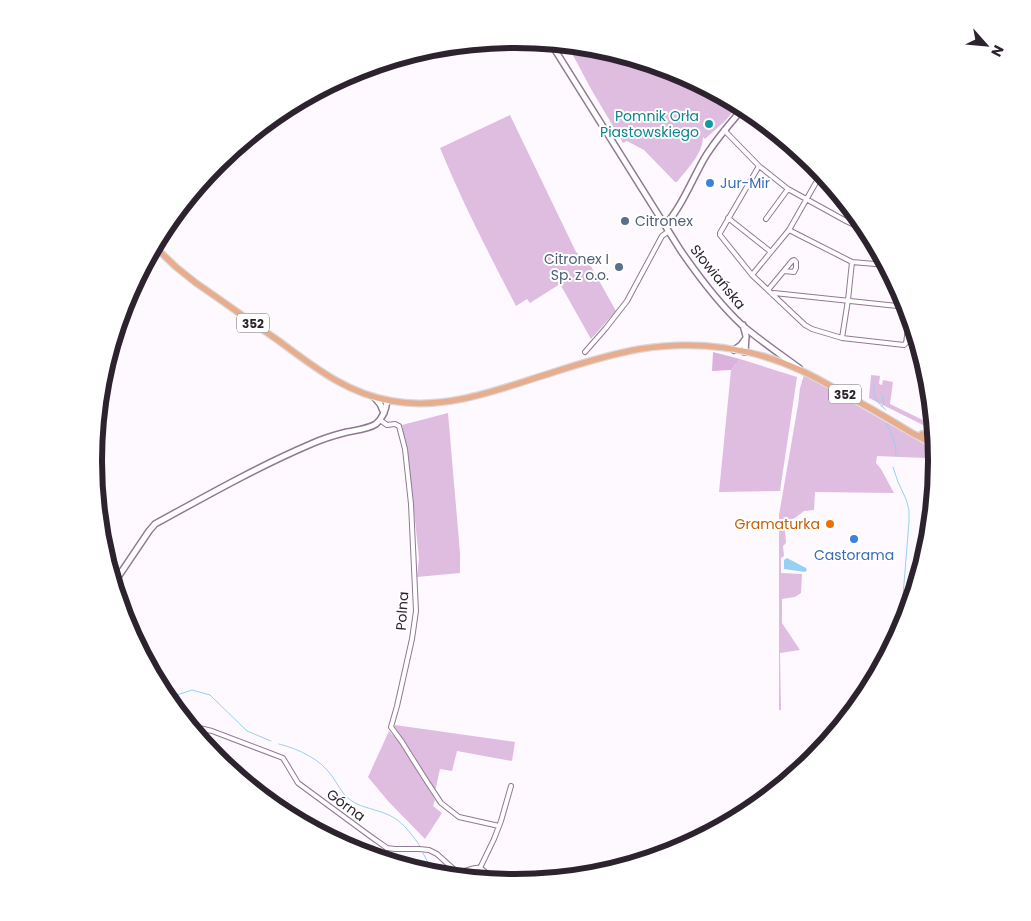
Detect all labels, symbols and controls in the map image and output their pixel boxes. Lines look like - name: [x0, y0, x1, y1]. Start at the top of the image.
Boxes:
- north arrow: [961, 20, 1011, 70]
- text: N: [986, 42, 1009, 60]
- place label: Pomnik Orła Piastowskiego: [600, 106, 699, 142]
- marker: Pomnik Orła Piastowskiego: [703, 118, 715, 130]
- place label: Jur-Mir: [720, 173, 770, 193]
- marker: Jur-Mir: [704, 177, 716, 189]
- place label: Citronex: [635, 211, 693, 231]
- marker: Citronex: [619, 215, 631, 227]
- street label: Słowiańska: [686, 240, 750, 314]
- place label: Citronex I Sp. z o.o.: [544, 249, 609, 285]
- marker: Citronex I Sp. z o.o.: [613, 261, 625, 273]
- road number: 352: [237, 314, 269, 332]
- road number: 352: [829, 384, 861, 404]
- place label: Gramaturka: [735, 514, 820, 534]
- marker: Gramaturka: [824, 518, 836, 530]
- marker: Castorama: [848, 533, 860, 545]
- place label: Castorama: [814, 545, 894, 565]
- street label: Polna: [391, 591, 413, 631]
- street label: Górna: [323, 784, 369, 826]

